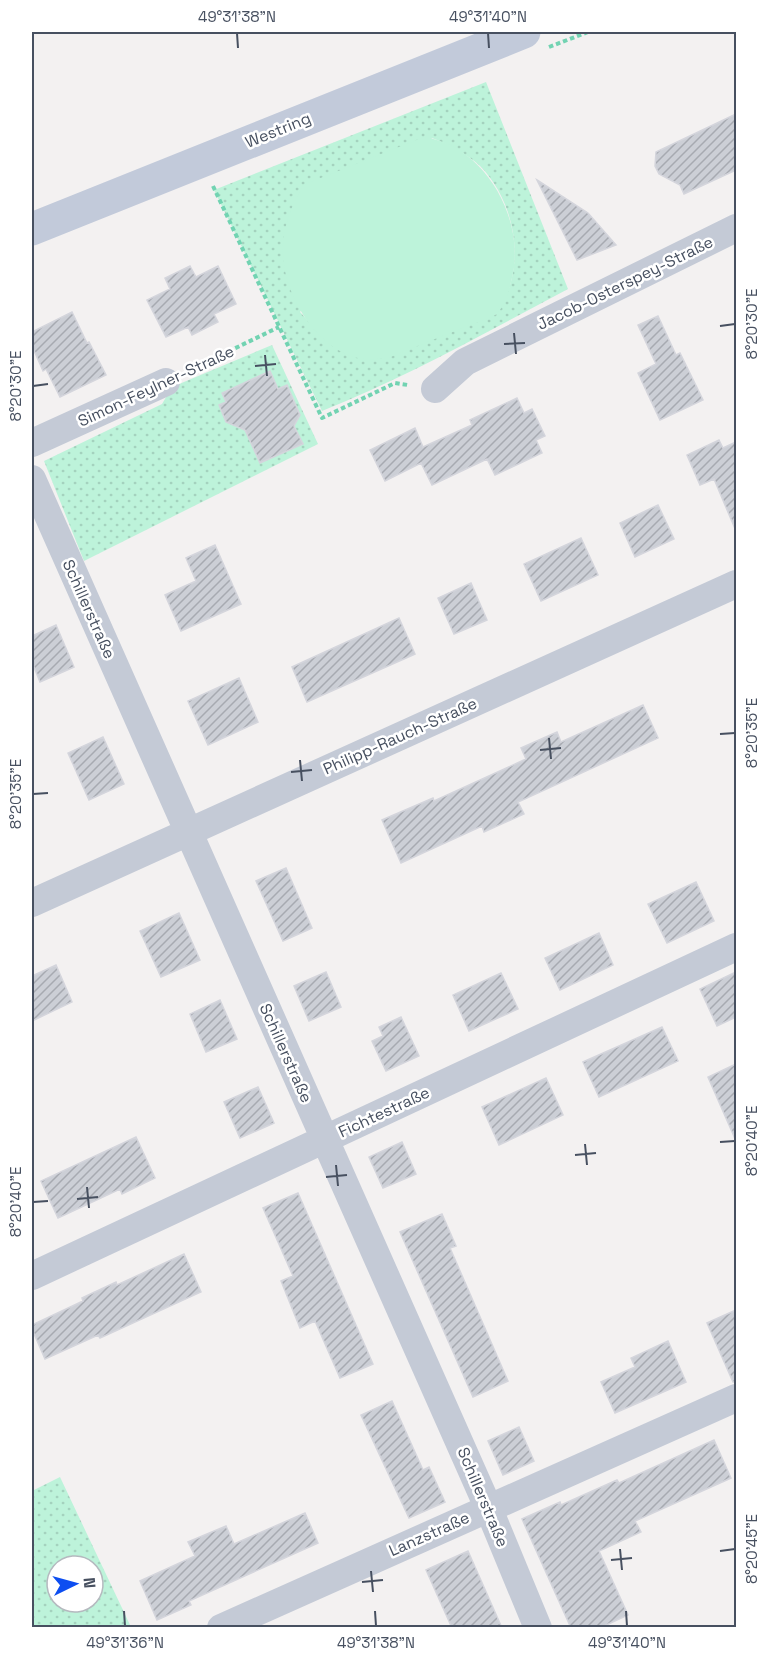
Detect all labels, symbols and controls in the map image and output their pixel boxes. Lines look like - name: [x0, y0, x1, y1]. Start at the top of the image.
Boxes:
- text: 49°31'38"N: [198, 7, 276, 26]
- text: 49°31'40"N: [449, 7, 527, 26]
- street label: Westring: [242, 107, 314, 153]
- street label: Jacob-Osterspey-Straße: [533, 231, 717, 335]
- text: 8°20'30"E: [742, 289, 761, 359]
- street label: Simon-Feylner-Straße: [74, 341, 238, 431]
- text: 8°20'30"E: [6, 351, 25, 421]
- street label: Schillerstraße: [58, 556, 120, 662]
- street label: Philipp-Rauch-Straße: [320, 693, 480, 779]
- text: 8°20'35"E: [742, 698, 761, 768]
- text: 8°20'35"E: [6, 759, 25, 829]
- street label: Schillerstraße: [255, 1000, 317, 1106]
- street label: Fichtestraße: [335, 1082, 433, 1142]
- text: 8°20'40"E: [742, 1106, 761, 1176]
- text: 8°20'40"E: [6, 1167, 25, 1237]
- street label: Schillerstraße: [453, 1444, 513, 1550]
- street label: Lanzstraße: [385, 1507, 473, 1561]
- text: 8°20'45"E: [742, 1514, 761, 1584]
- north arrow: [45, 1554, 105, 1614]
- text: N: [79, 1576, 100, 1589]
- text: 49°31'36"N: [86, 1633, 164, 1652]
- text: 49°31'38"N: [337, 1633, 415, 1652]
- text: 49°31'40"N: [588, 1633, 666, 1652]

